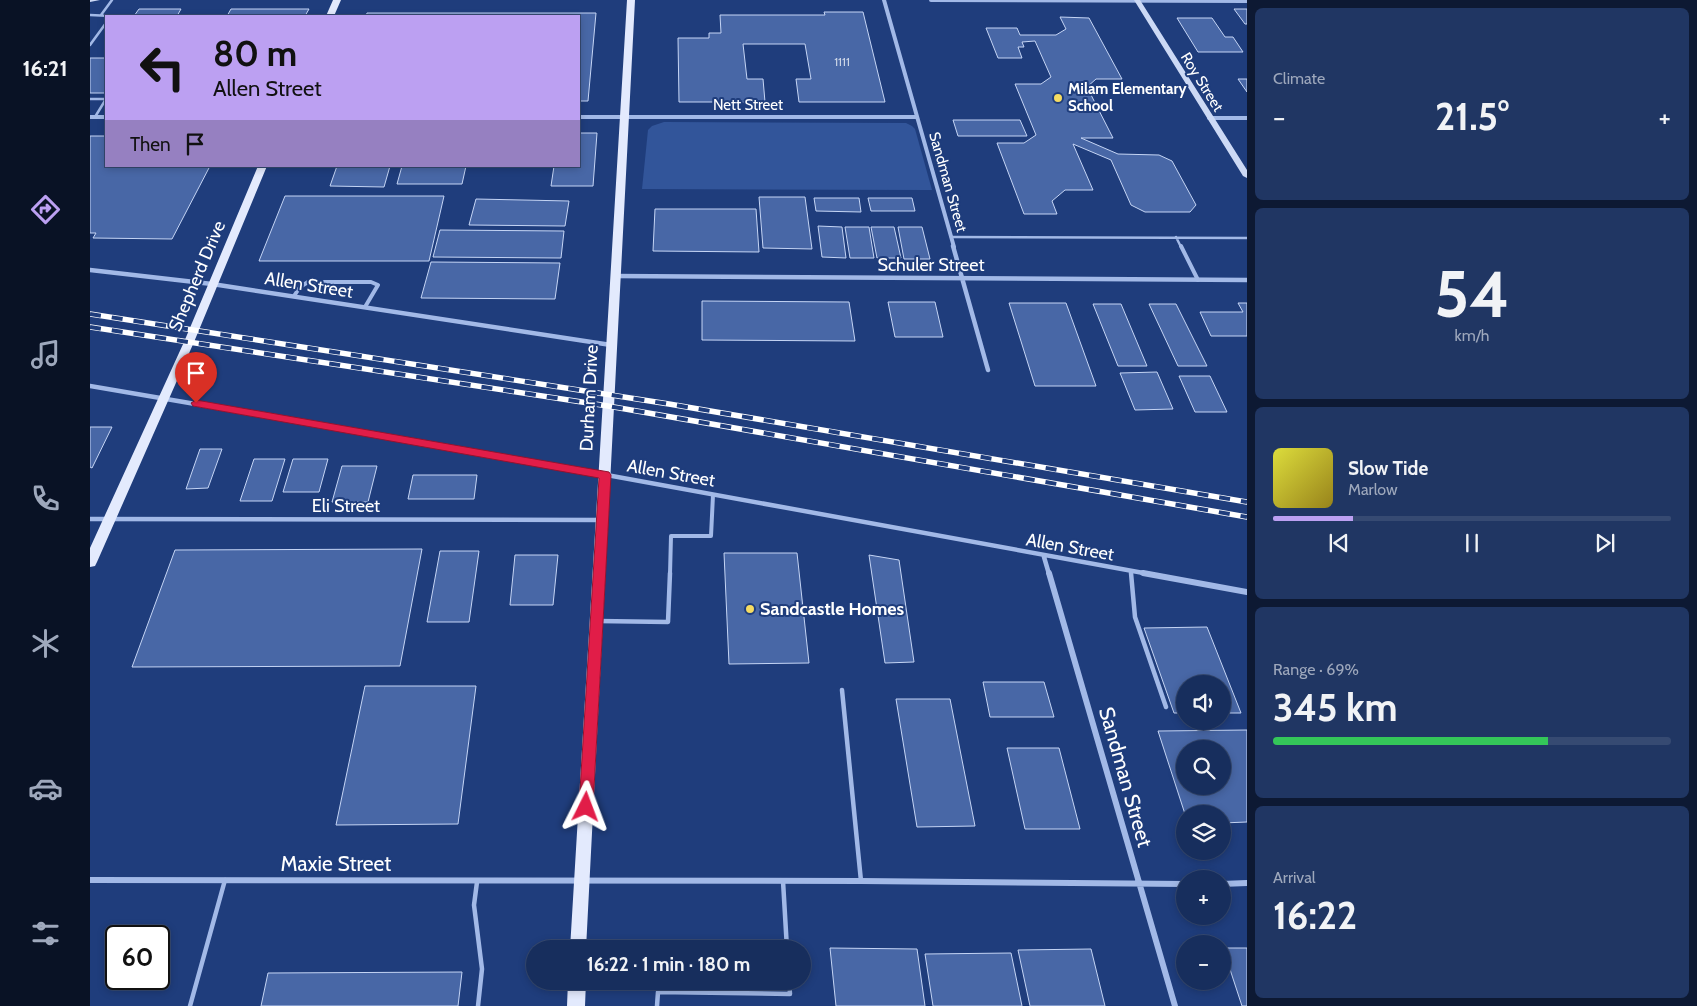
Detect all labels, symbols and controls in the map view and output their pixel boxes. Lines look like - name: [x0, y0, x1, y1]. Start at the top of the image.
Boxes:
- text: 80 m: [213, 32, 297, 75]
- icon: left: [130, 35, 195, 100]
- street label: Roy Street: [1177, 49, 1227, 115]
- house number: 1111: [834, 54, 850, 69]
- text: 16:21: [22, 55, 68, 82]
- text: Climate: [1273, 69, 1325, 88]
- text: Allen Street: [213, 75, 322, 102]
- place label: Milam Elementary School: [1068, 80, 1187, 115]
- marker: Milam Elementary School: [1052, 92, 1064, 104]
- text: 21.5°: [1435, 93, 1509, 140]
- street label: Nett Street: [713, 96, 783, 114]
- text: −: [1273, 100, 1285, 134]
- text: +: [1659, 100, 1671, 134]
- icon: arrive: [181, 130, 209, 158]
- street label: Sandman Street: [925, 130, 971, 234]
- text: Then: [130, 133, 171, 156]
- icon: directions: [28, 192, 63, 227]
- street label: Shepherd Drive: [164, 217, 230, 335]
- street label: Schuler Street: [877, 254, 985, 276]
- text: 54: [1434, 254, 1510, 333]
- street label: Allen Street: [263, 267, 355, 303]
- text: km/h: [1454, 326, 1490, 345]
- icon: music: [28, 337, 63, 372]
- street label: Durham Drive: [575, 344, 603, 452]
- pin: [175, 352, 217, 403]
- icon: arrive: [182, 359, 210, 387]
- street label: Allen Street: [625, 454, 717, 492]
- text: Slow Tide: [1348, 457, 1428, 480]
- text: Marlow: [1348, 480, 1398, 499]
- icon: phone: [28, 481, 63, 516]
- street label: Eli Street: [312, 495, 380, 517]
- street label: Allen Street: [1024, 528, 1116, 566]
- icon: previous: [1325, 529, 1353, 557]
- icon: pause: [1458, 529, 1486, 557]
- icon: next: [1591, 529, 1619, 557]
- place label: Sandcastle Homes: [760, 598, 905, 620]
- marker: Sandcastle Homes: [744, 603, 756, 615]
- icon: climate: [28, 626, 63, 661]
- text: Range · 69%: [1273, 660, 1359, 679]
- map controls: [1176, 675, 1231, 990]
- button: sound: [1176, 675, 1231, 730]
- text: 345 km: [1273, 684, 1398, 731]
- street label: Sandman Street: [1094, 704, 1158, 850]
- button: search: [1176, 740, 1231, 795]
- icon: car: [28, 771, 63, 806]
- position arrow: [559, 780, 611, 832]
- button: layers: [1176, 805, 1231, 860]
- street label: Maxie Street: [281, 851, 391, 876]
- text: Arrival: [1273, 868, 1316, 887]
- button: +: [1176, 870, 1231, 925]
- text: 16:22: [1273, 892, 1357, 939]
- icon: filters: [28, 916, 63, 951]
- speed limit sign: 60: [105, 925, 170, 990]
- button: −: [1176, 935, 1231, 990]
- text: 16:22 · 1 min · 180 m: [587, 953, 750, 976]

